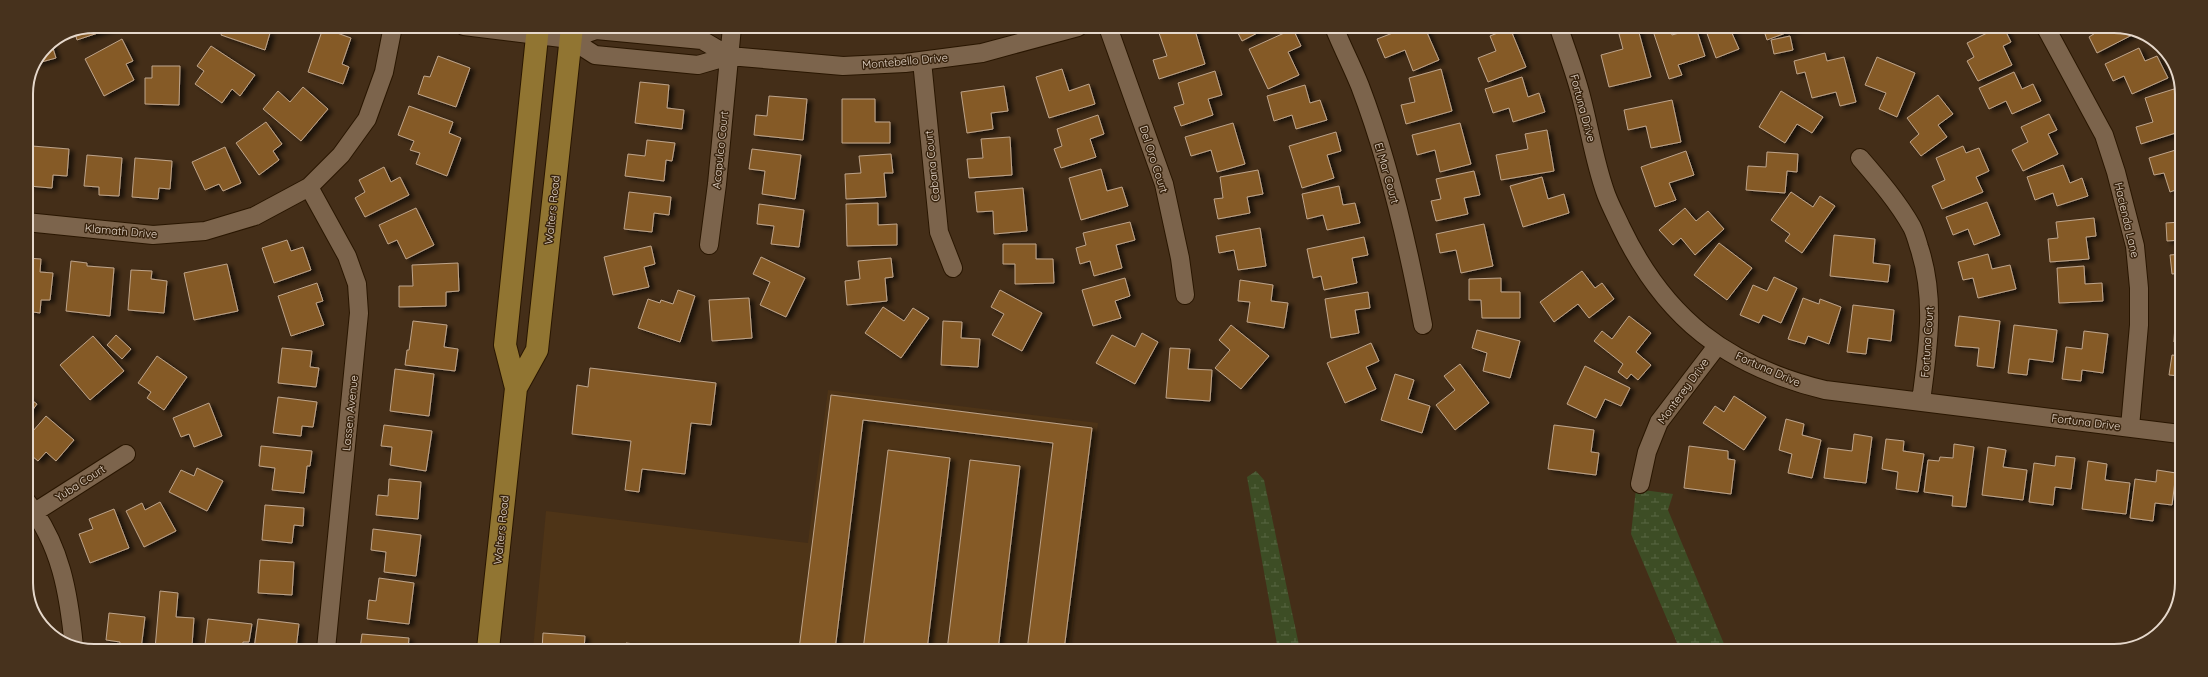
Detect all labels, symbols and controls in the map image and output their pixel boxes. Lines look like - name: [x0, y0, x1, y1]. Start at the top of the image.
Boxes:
- street label: Montebello Drive: [862, 50, 948, 72]
- street label: Fortuna Drive: [1567, 73, 1599, 143]
- street label: Acapulco Court: [709, 110, 731, 190]
- street label: Del Oro Court: [1137, 124, 1172, 195]
- street label: Cabana Court: [921, 130, 943, 202]
- street label: El Mar Court: [1372, 141, 1402, 205]
- street label: Walters Road: [541, 175, 563, 245]
- street label: Hacienda Lane: [2112, 181, 2142, 259]
- street label: Klamath Drive: [84, 221, 158, 241]
- street label: Fortuna Court: [1918, 306, 1936, 378]
- street label: Fortuna Drive: [1733, 348, 1803, 390]
- street label: Monterey Drive: [1654, 355, 1712, 427]
- street label: Lassen Avenue: [339, 374, 361, 452]
- street label: Fortuna Drive: [2051, 411, 2121, 433]
- street label: Yuba Court: [52, 462, 108, 504]
- street label: Walters Road: [490, 495, 512, 565]

